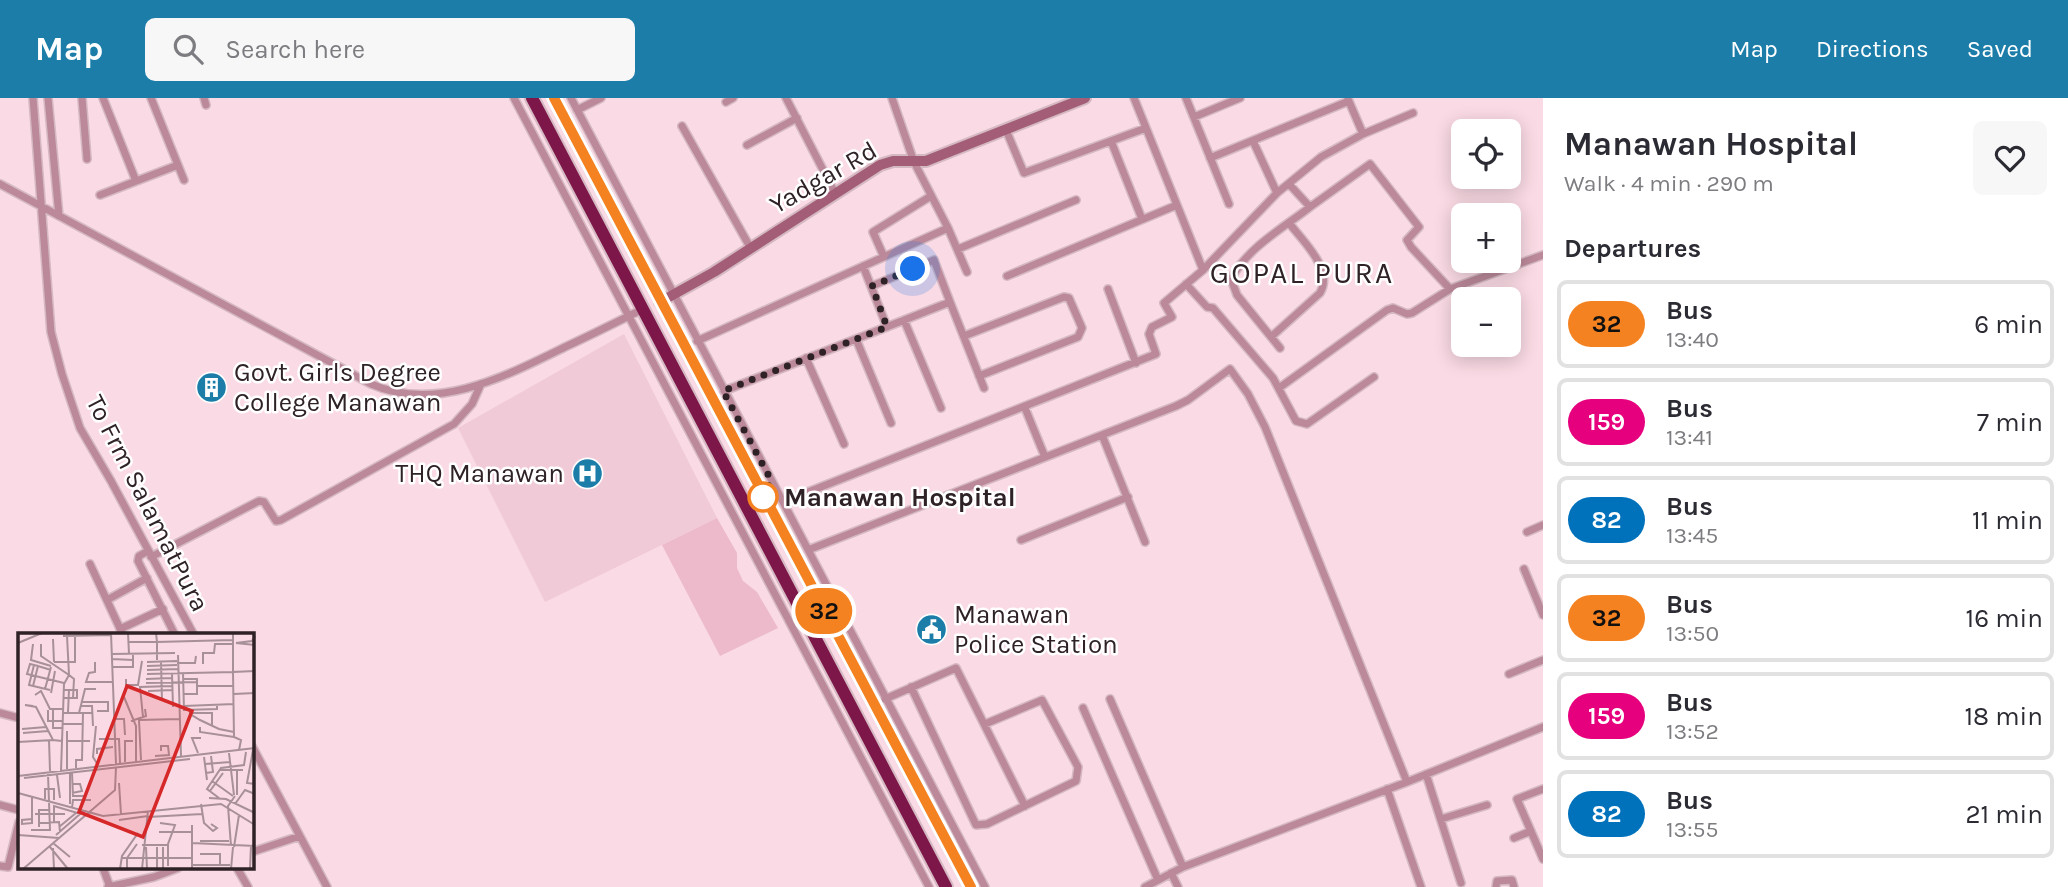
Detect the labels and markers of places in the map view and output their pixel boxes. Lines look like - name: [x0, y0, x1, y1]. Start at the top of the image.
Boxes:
- place label: Govt. Girls Degree College Manawan: [234, 357, 441, 418]
- building icon: Govt. Girls Degree College Manawan: [194, 370, 228, 404]
- hospital icon: THQ Manawan: [570, 456, 604, 490]
- place label: THQ Manawan: [395, 458, 564, 489]
- marker: Manawan Hospital: [748, 482, 778, 512]
- place label: Manawan Hospital: [784, 482, 1016, 513]
- place label: Manawan Police Station: [954, 599, 1118, 660]
- public building icon: Manawan Police Station: [914, 612, 948, 646]

